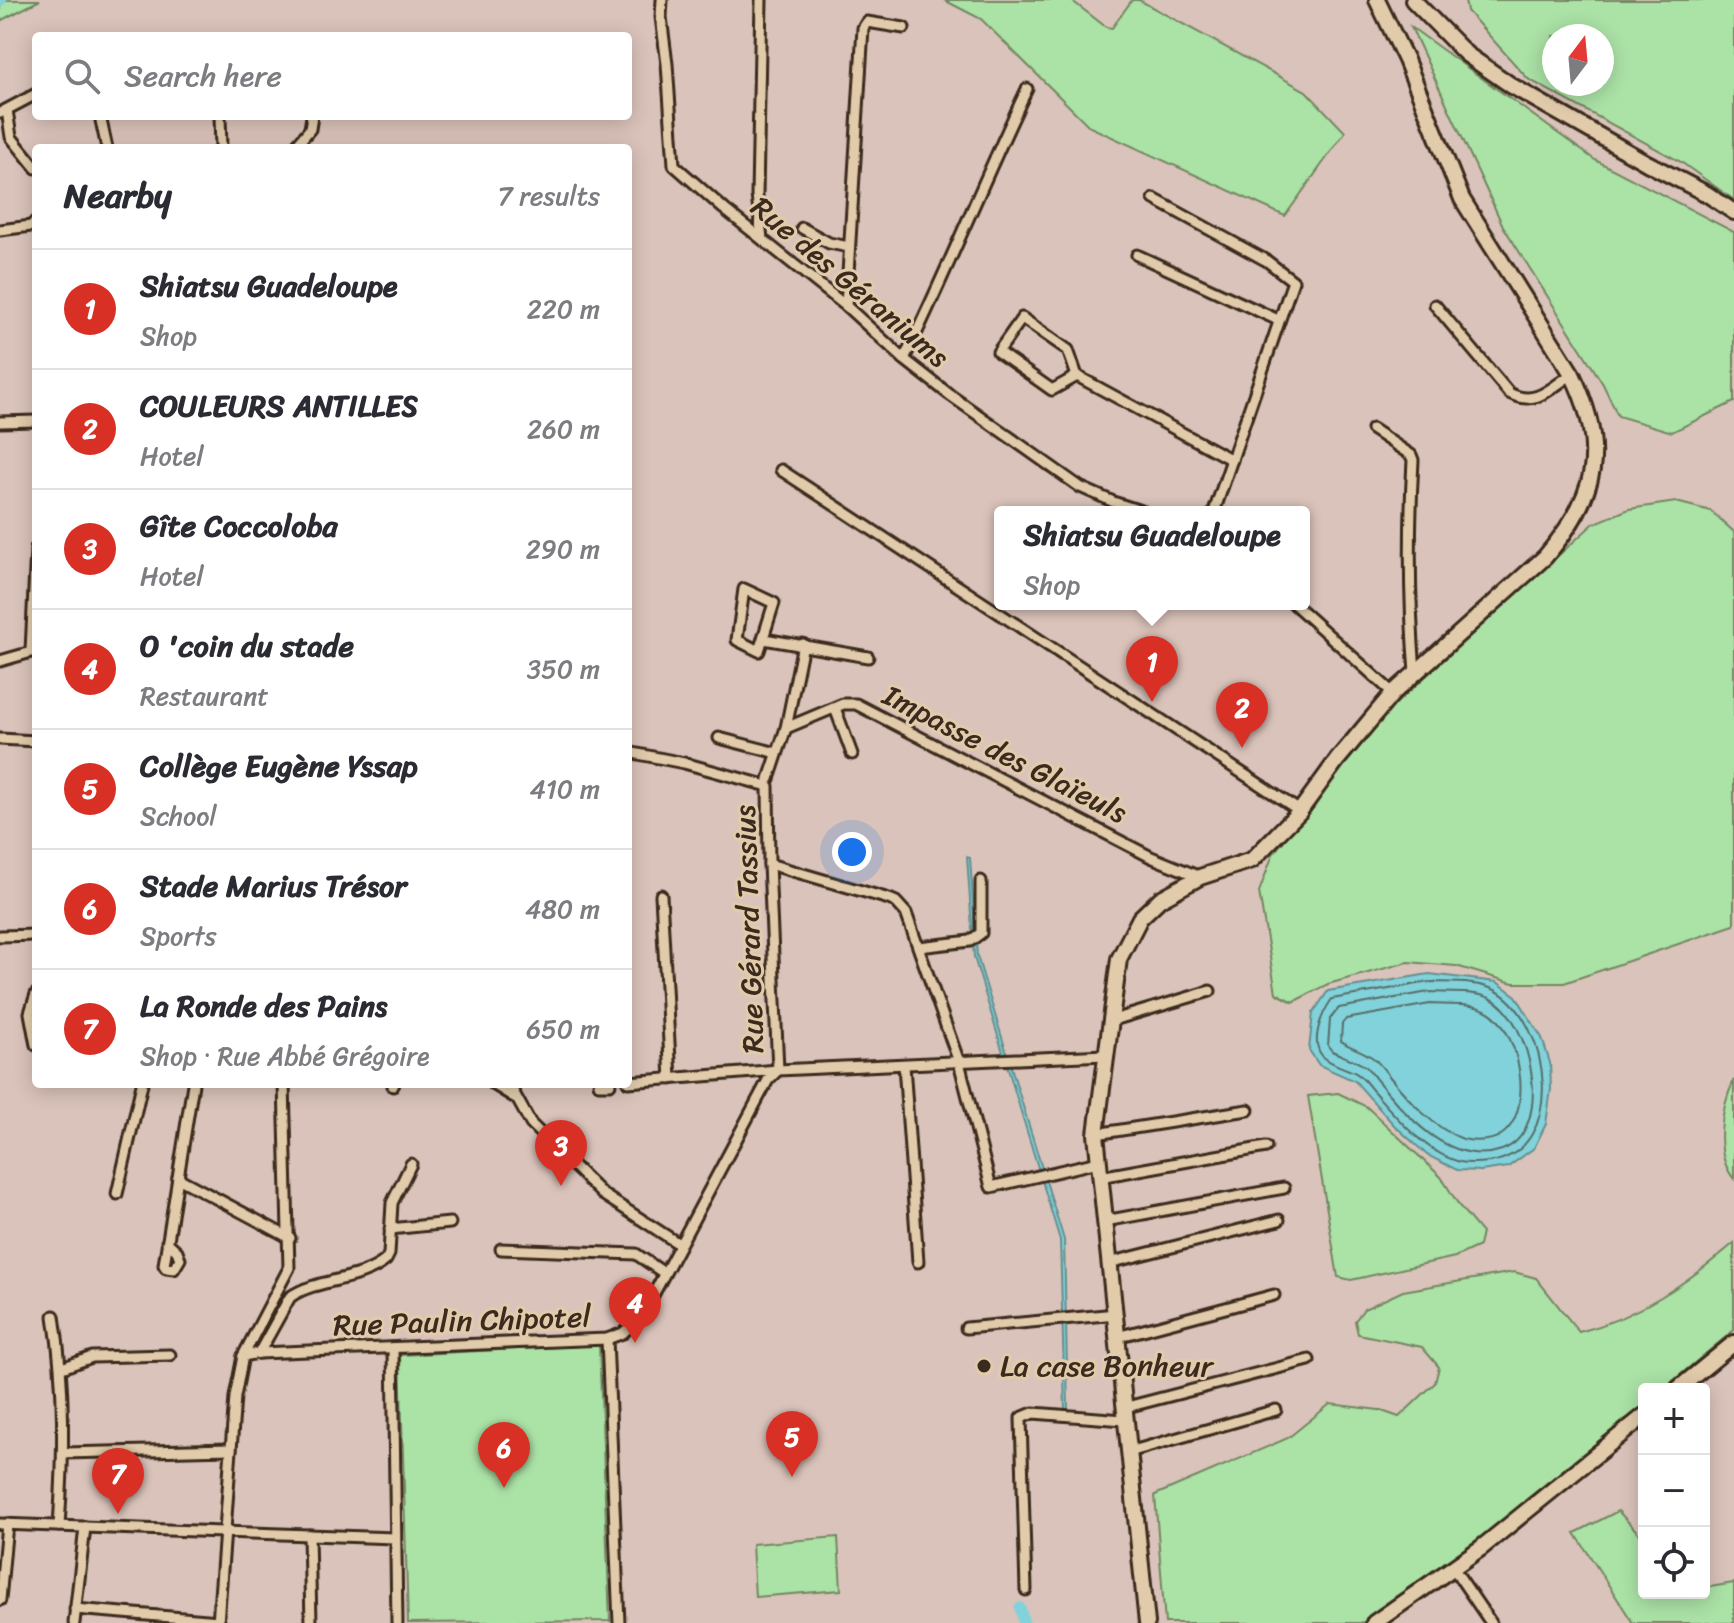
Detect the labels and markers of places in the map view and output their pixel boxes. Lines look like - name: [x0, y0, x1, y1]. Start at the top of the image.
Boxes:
- pin: 1: [1126, 636, 1178, 702]
- pin: 2: [1216, 682, 1268, 748]
- pin: 3: [535, 1120, 587, 1186]
- pin: 4: [609, 1277, 661, 1343]
- place label: La case Bonheur: [1000, 1339, 1214, 1393]
- marker: La case Bonheur: [975, 1357, 993, 1375]
- pin: 5: [766, 1411, 818, 1477]
- pin: 6: [478, 1422, 530, 1488]
- pin: 7: [92, 1448, 144, 1514]

